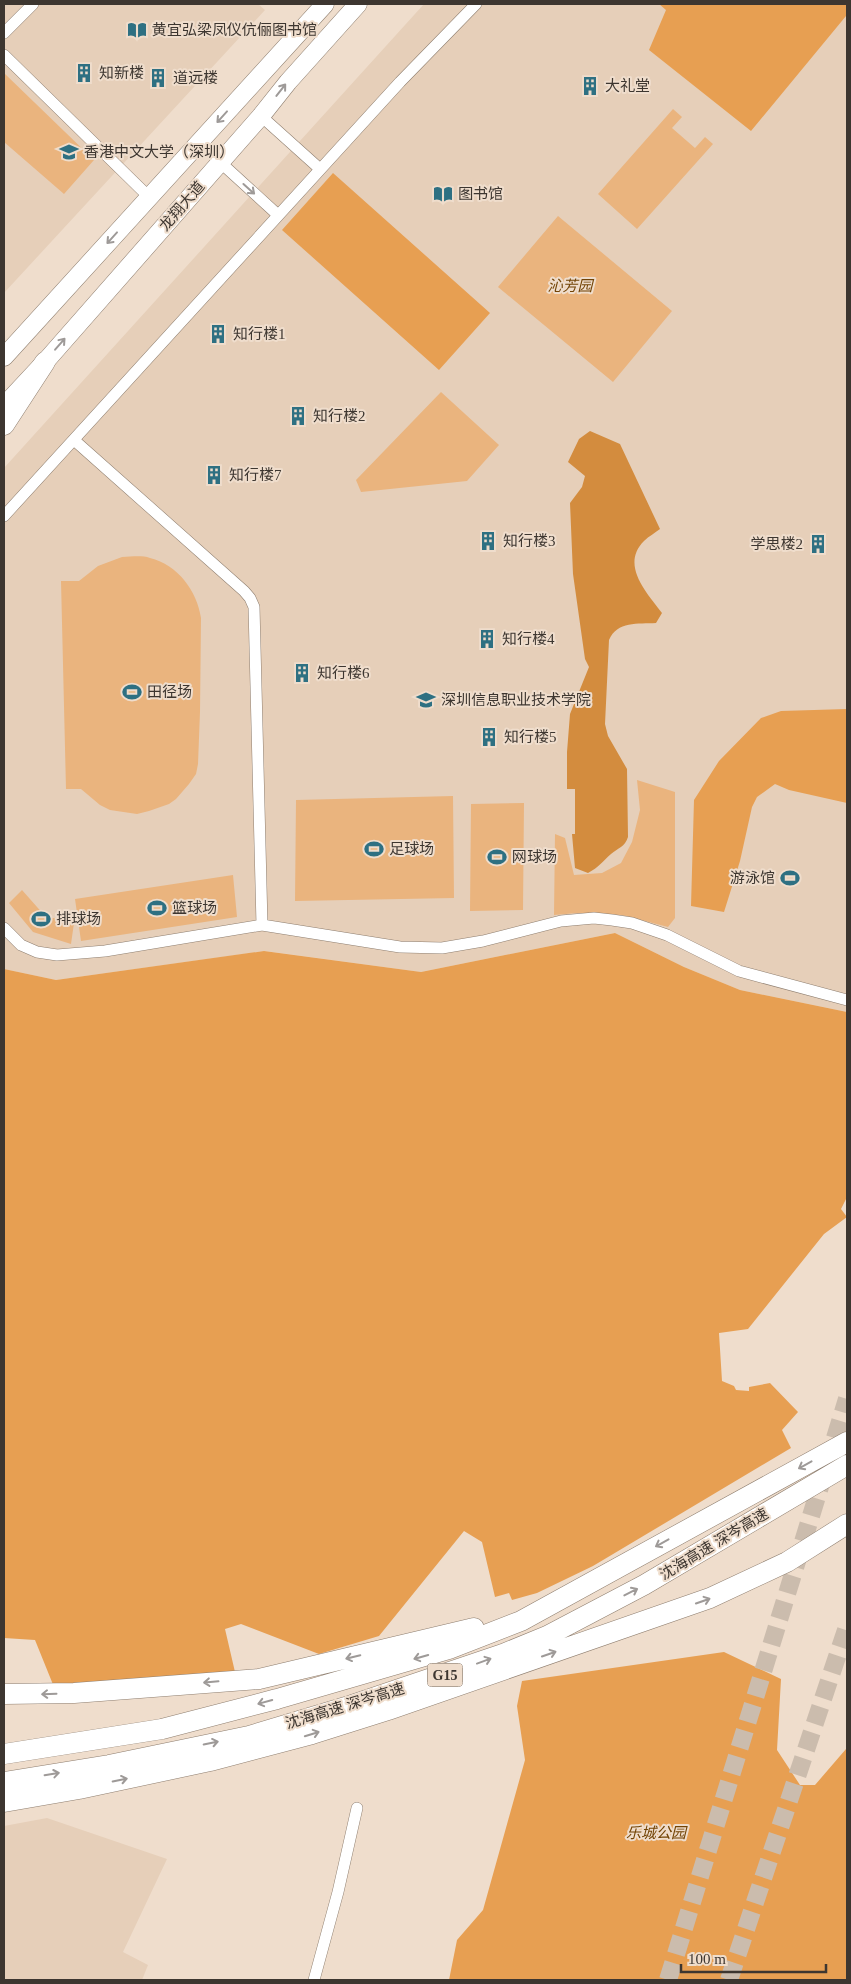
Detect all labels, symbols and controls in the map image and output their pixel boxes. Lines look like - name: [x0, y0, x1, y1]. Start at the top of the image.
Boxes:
- library icon: 黄宜弘梁凤仪伉俪图书馆: [126, 19, 148, 41]
- place label: 黄宜弘梁凤仪伉俪图书馆: [152, 22, 317, 38]
- building icon: 知新楼: [73, 62, 95, 84]
- place label: 知新楼: [99, 65, 144, 81]
- building icon: 道远楼: [147, 67, 169, 89]
- place label: 道远楼: [173, 70, 218, 86]
- building icon: 大礼堂: [579, 75, 601, 97]
- place label: 大礼堂: [605, 77, 650, 94]
- one-way arrow: [276, 83, 287, 96]
- one-way arrow: [216, 111, 228, 124]
- school or university icon: 香港中文大学（深圳）: [58, 141, 80, 163]
- place label: 香港中文大学（深圳）: [84, 144, 234, 160]
- street label: 龙翔大道: [156, 177, 208, 234]
- one-way arrow: [243, 183, 256, 195]
- library icon: 图书馆: [432, 183, 454, 205]
- place label: 图书馆: [458, 186, 503, 202]
- one-way arrow: [106, 231, 118, 244]
- park label: 沁芳园: [547, 278, 594, 294]
- building icon: 知行楼1: [207, 323, 229, 345]
- place label: 知行楼1: [233, 326, 286, 342]
- one-way arrow: [55, 338, 66, 351]
- building icon: 知行楼2: [287, 405, 309, 427]
- place label: 知行楼2: [313, 408, 366, 424]
- building icon: 知行楼7: [203, 464, 225, 486]
- place label: 知行楼7: [229, 467, 282, 483]
- building icon: 知行楼3: [477, 530, 499, 552]
- place label: 知行楼3: [503, 533, 556, 549]
- building icon: 学思楼2: [807, 533, 829, 555]
- place label: 学思楼2: [750, 536, 803, 552]
- building icon: 知行楼4: [476, 628, 498, 650]
- place label: 知行楼4: [502, 631, 555, 647]
- building icon: 知行楼6: [291, 662, 313, 684]
- place label: 知行楼6: [317, 665, 370, 681]
- sports icon: 田径场: [121, 681, 143, 703]
- place label: 田径场: [147, 684, 192, 700]
- school or university icon: 深圳信息职业技术学院: [415, 689, 437, 711]
- place label: 深圳信息职业技术学院: [441, 692, 591, 708]
- building icon: 知行楼5: [478, 726, 500, 748]
- place label: 知行楼5: [504, 729, 557, 745]
- sports icon: 足球场: [363, 838, 385, 860]
- place label: 足球场: [389, 841, 434, 857]
- sports icon: 网球场: [486, 846, 508, 868]
- place label: 网球场: [512, 849, 557, 865]
- sports icon: 游泳馆: [779, 867, 801, 889]
- place label: 游泳馆: [730, 870, 775, 886]
- sports icon: 篮球场: [146, 897, 168, 919]
- place label: 篮球场: [172, 900, 217, 916]
- sports icon: 排球场: [30, 908, 52, 930]
- place label: 排球场: [56, 911, 101, 927]
- one-way arrow: [797, 1460, 812, 1470]
- street label: 沈海高速 深岑高速: [657, 1505, 771, 1583]
- one-way arrow: [656, 1539, 670, 1549]
- one-way arrow: [623, 1587, 638, 1596]
- one-way arrow: [695, 1596, 710, 1605]
- one-way arrow: [541, 1648, 557, 1658]
- one-way arrow: [346, 1653, 362, 1662]
- one-way arrow: [413, 1653, 429, 1662]
- one-way arrow: [476, 1656, 491, 1665]
- road number: G15: [428, 1664, 462, 1686]
- one-way arrow: [203, 1678, 219, 1687]
- street label: 沈海高速 深岑高速: [283, 1680, 407, 1732]
- one-way arrow: [41, 1690, 57, 1699]
- one-way arrow: [257, 1698, 273, 1707]
- one-way arrow: [304, 1728, 320, 1738]
- one-way arrow: [203, 1738, 219, 1748]
- one-way arrow: [43, 1769, 59, 1779]
- one-way arrow: [112, 1775, 128, 1785]
- park label: 乐城公园: [626, 1825, 688, 1841]
- scale bar: [681, 1942, 826, 1974]
- text: 100 m: [688, 1951, 726, 1967]

